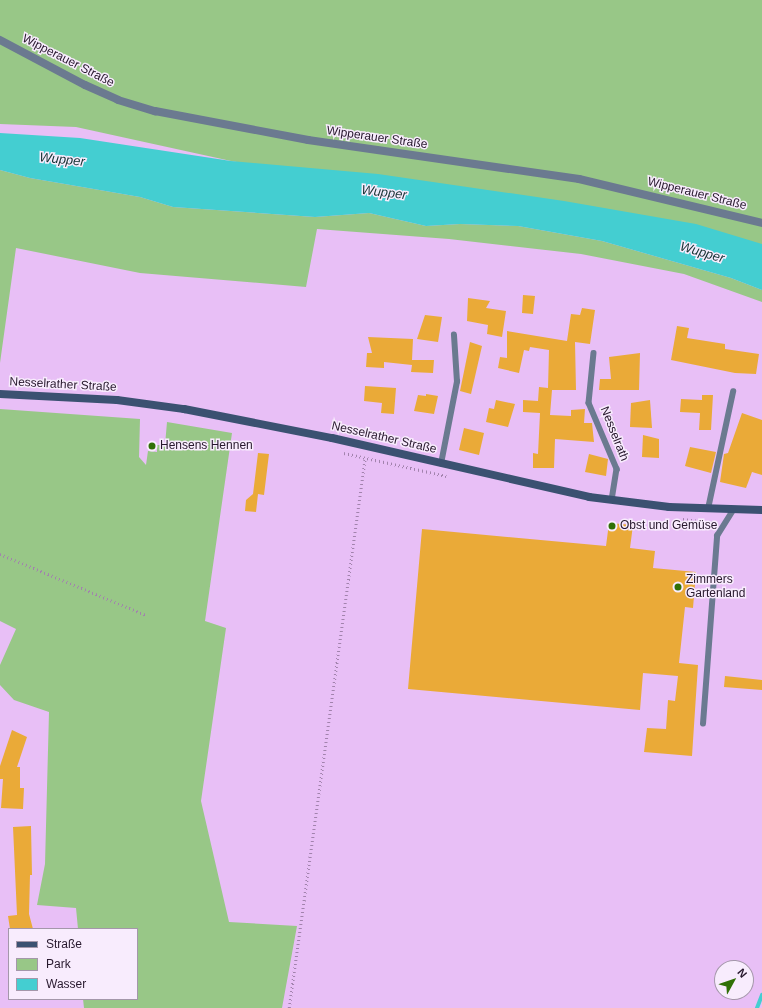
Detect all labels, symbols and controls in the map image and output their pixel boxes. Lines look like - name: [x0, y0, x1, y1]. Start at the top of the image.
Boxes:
- street label: Wipperauer Straße: [20, 32, 116, 90]
- street label: Wipperauer Straße: [326, 124, 428, 152]
- water label: Wupper: [39, 150, 85, 170]
- street label: Wipperauer Straße: [646, 175, 748, 213]
- water label: Wupper: [360, 182, 408, 204]
- water label: Wupper: [678, 239, 726, 267]
- street label: Nesselrather Straße: [9, 375, 117, 395]
- street label: Nesselrath: [597, 405, 631, 463]
- street label: Nesselrather Straße: [330, 419, 438, 457]
- place label: Hensens Hennen: [160, 439, 253, 453]
- marker: Hensens Hennen: [147, 441, 157, 451]
- place label: Obst und Gemüse: [620, 519, 717, 533]
- marker: Obst und Gemüse: [607, 521, 617, 531]
- place label: Zimmers Gartenland: [686, 573, 745, 601]
- marker: Zimmers Gartenland: [673, 582, 683, 592]
- legend: [8, 928, 138, 1000]
- text: Straße: [46, 937, 82, 951]
- text: Park: [46, 957, 71, 971]
- north arrow: [714, 960, 754, 1000]
- text: N: [735, 966, 750, 980]
- text: Wasser: [46, 977, 86, 991]

